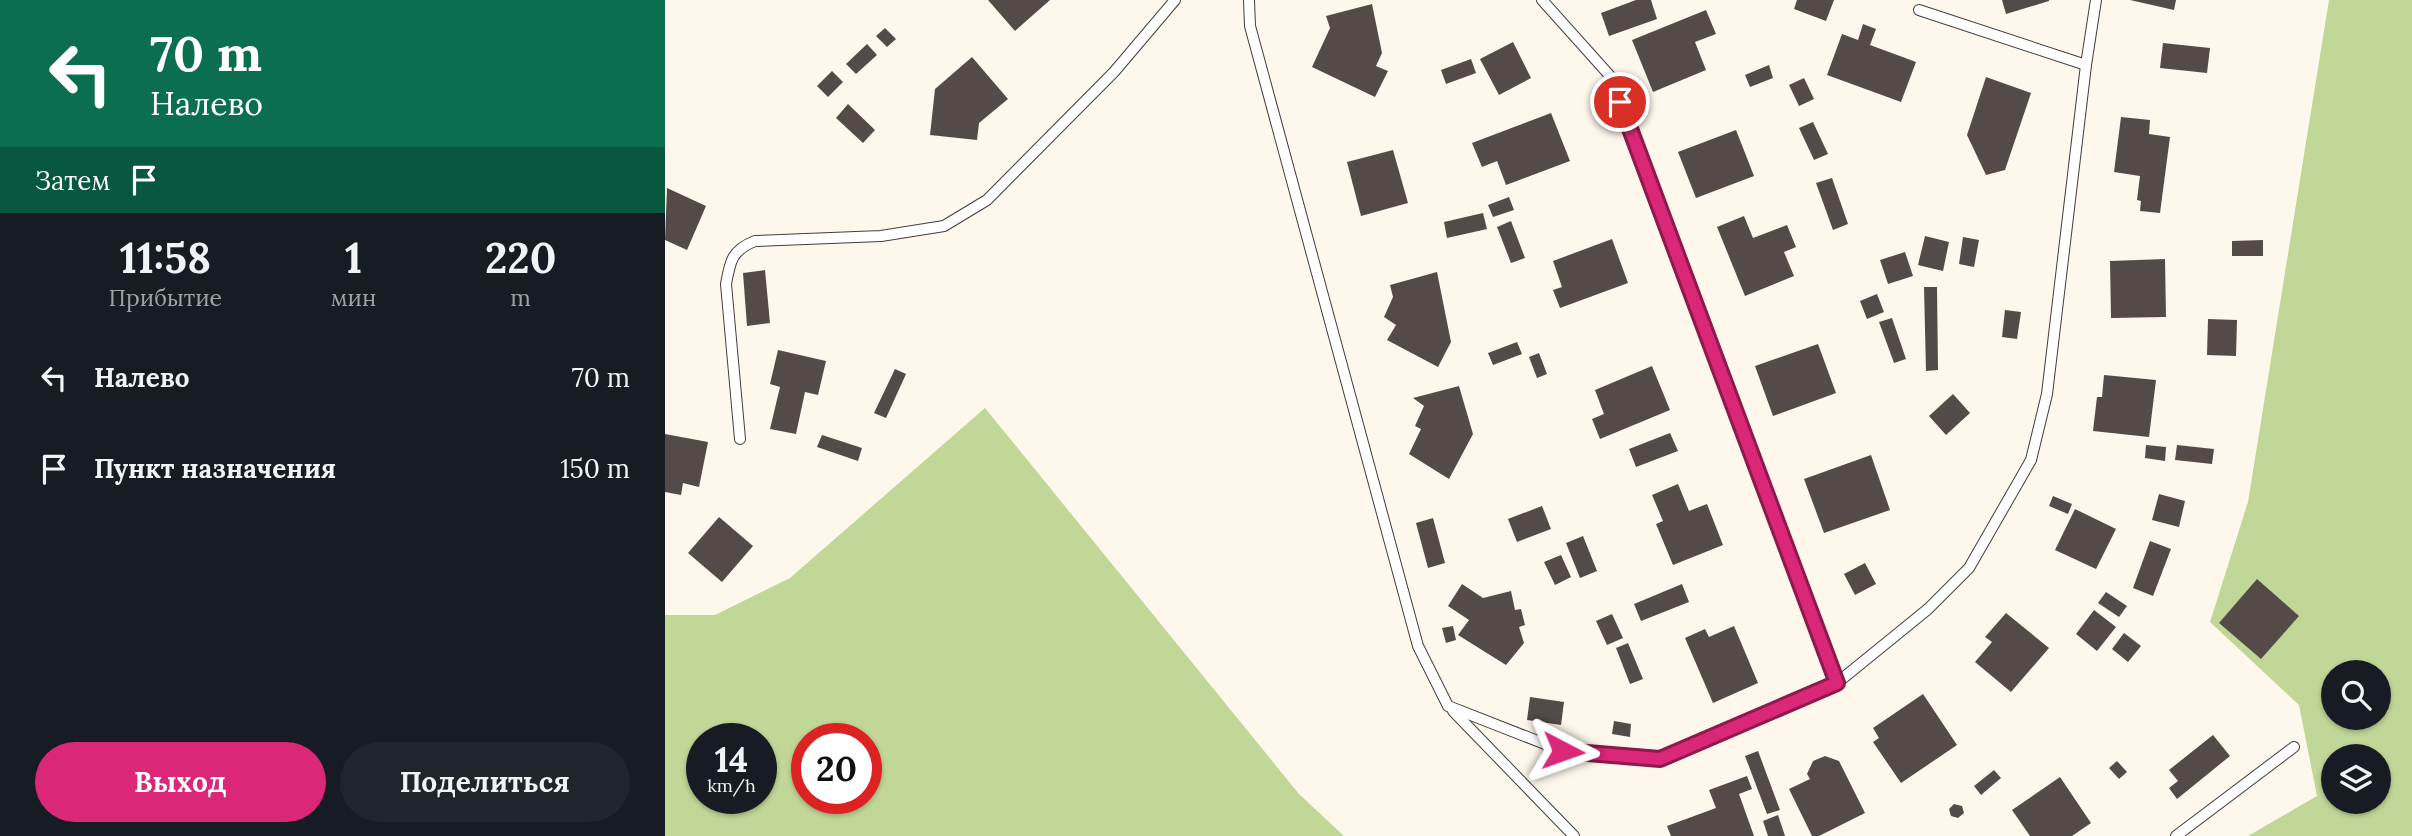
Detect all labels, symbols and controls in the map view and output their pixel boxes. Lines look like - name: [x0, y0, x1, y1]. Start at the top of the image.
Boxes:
- text: 70 m: [150, 22, 262, 84]
- icon: left: [35, 28, 126, 119]
- pin: [1590, 72, 1650, 132]
- text: Налево: [150, 83, 263, 124]
- icon: arrive: [1601, 83, 1639, 121]
- icon: arrive: [125, 161, 163, 199]
- text: Затем: [35, 164, 111, 197]
- text: 11:58: [120, 231, 211, 285]
- text: 1: [345, 231, 362, 285]
- text: 220: [485, 231, 556, 285]
- text: Прибытие: [109, 283, 222, 312]
- text: мин: [331, 283, 376, 312]
- text: m: [510, 283, 531, 312]
- icon: left: [35, 359, 73, 397]
- text: Налево: [94, 361, 190, 394]
- text: 70 m: [572, 361, 630, 394]
- icon: arrive: [35, 450, 73, 488]
- text: Пункт назначения: [94, 452, 336, 485]
- text: 150 m: [560, 452, 630, 485]
- map controls: [2321, 660, 2391, 814]
- button: search: [2321, 660, 2391, 730]
- position arrow: [1526, 714, 1600, 788]
- speed limit sign: 20: [791, 723, 882, 814]
- text: 14: [715, 737, 748, 782]
- button: Выход: [35, 742, 326, 822]
- button: Поделиться: [340, 742, 630, 822]
- button: layers: [2321, 744, 2391, 814]
- text: km/h: [707, 774, 756, 797]

